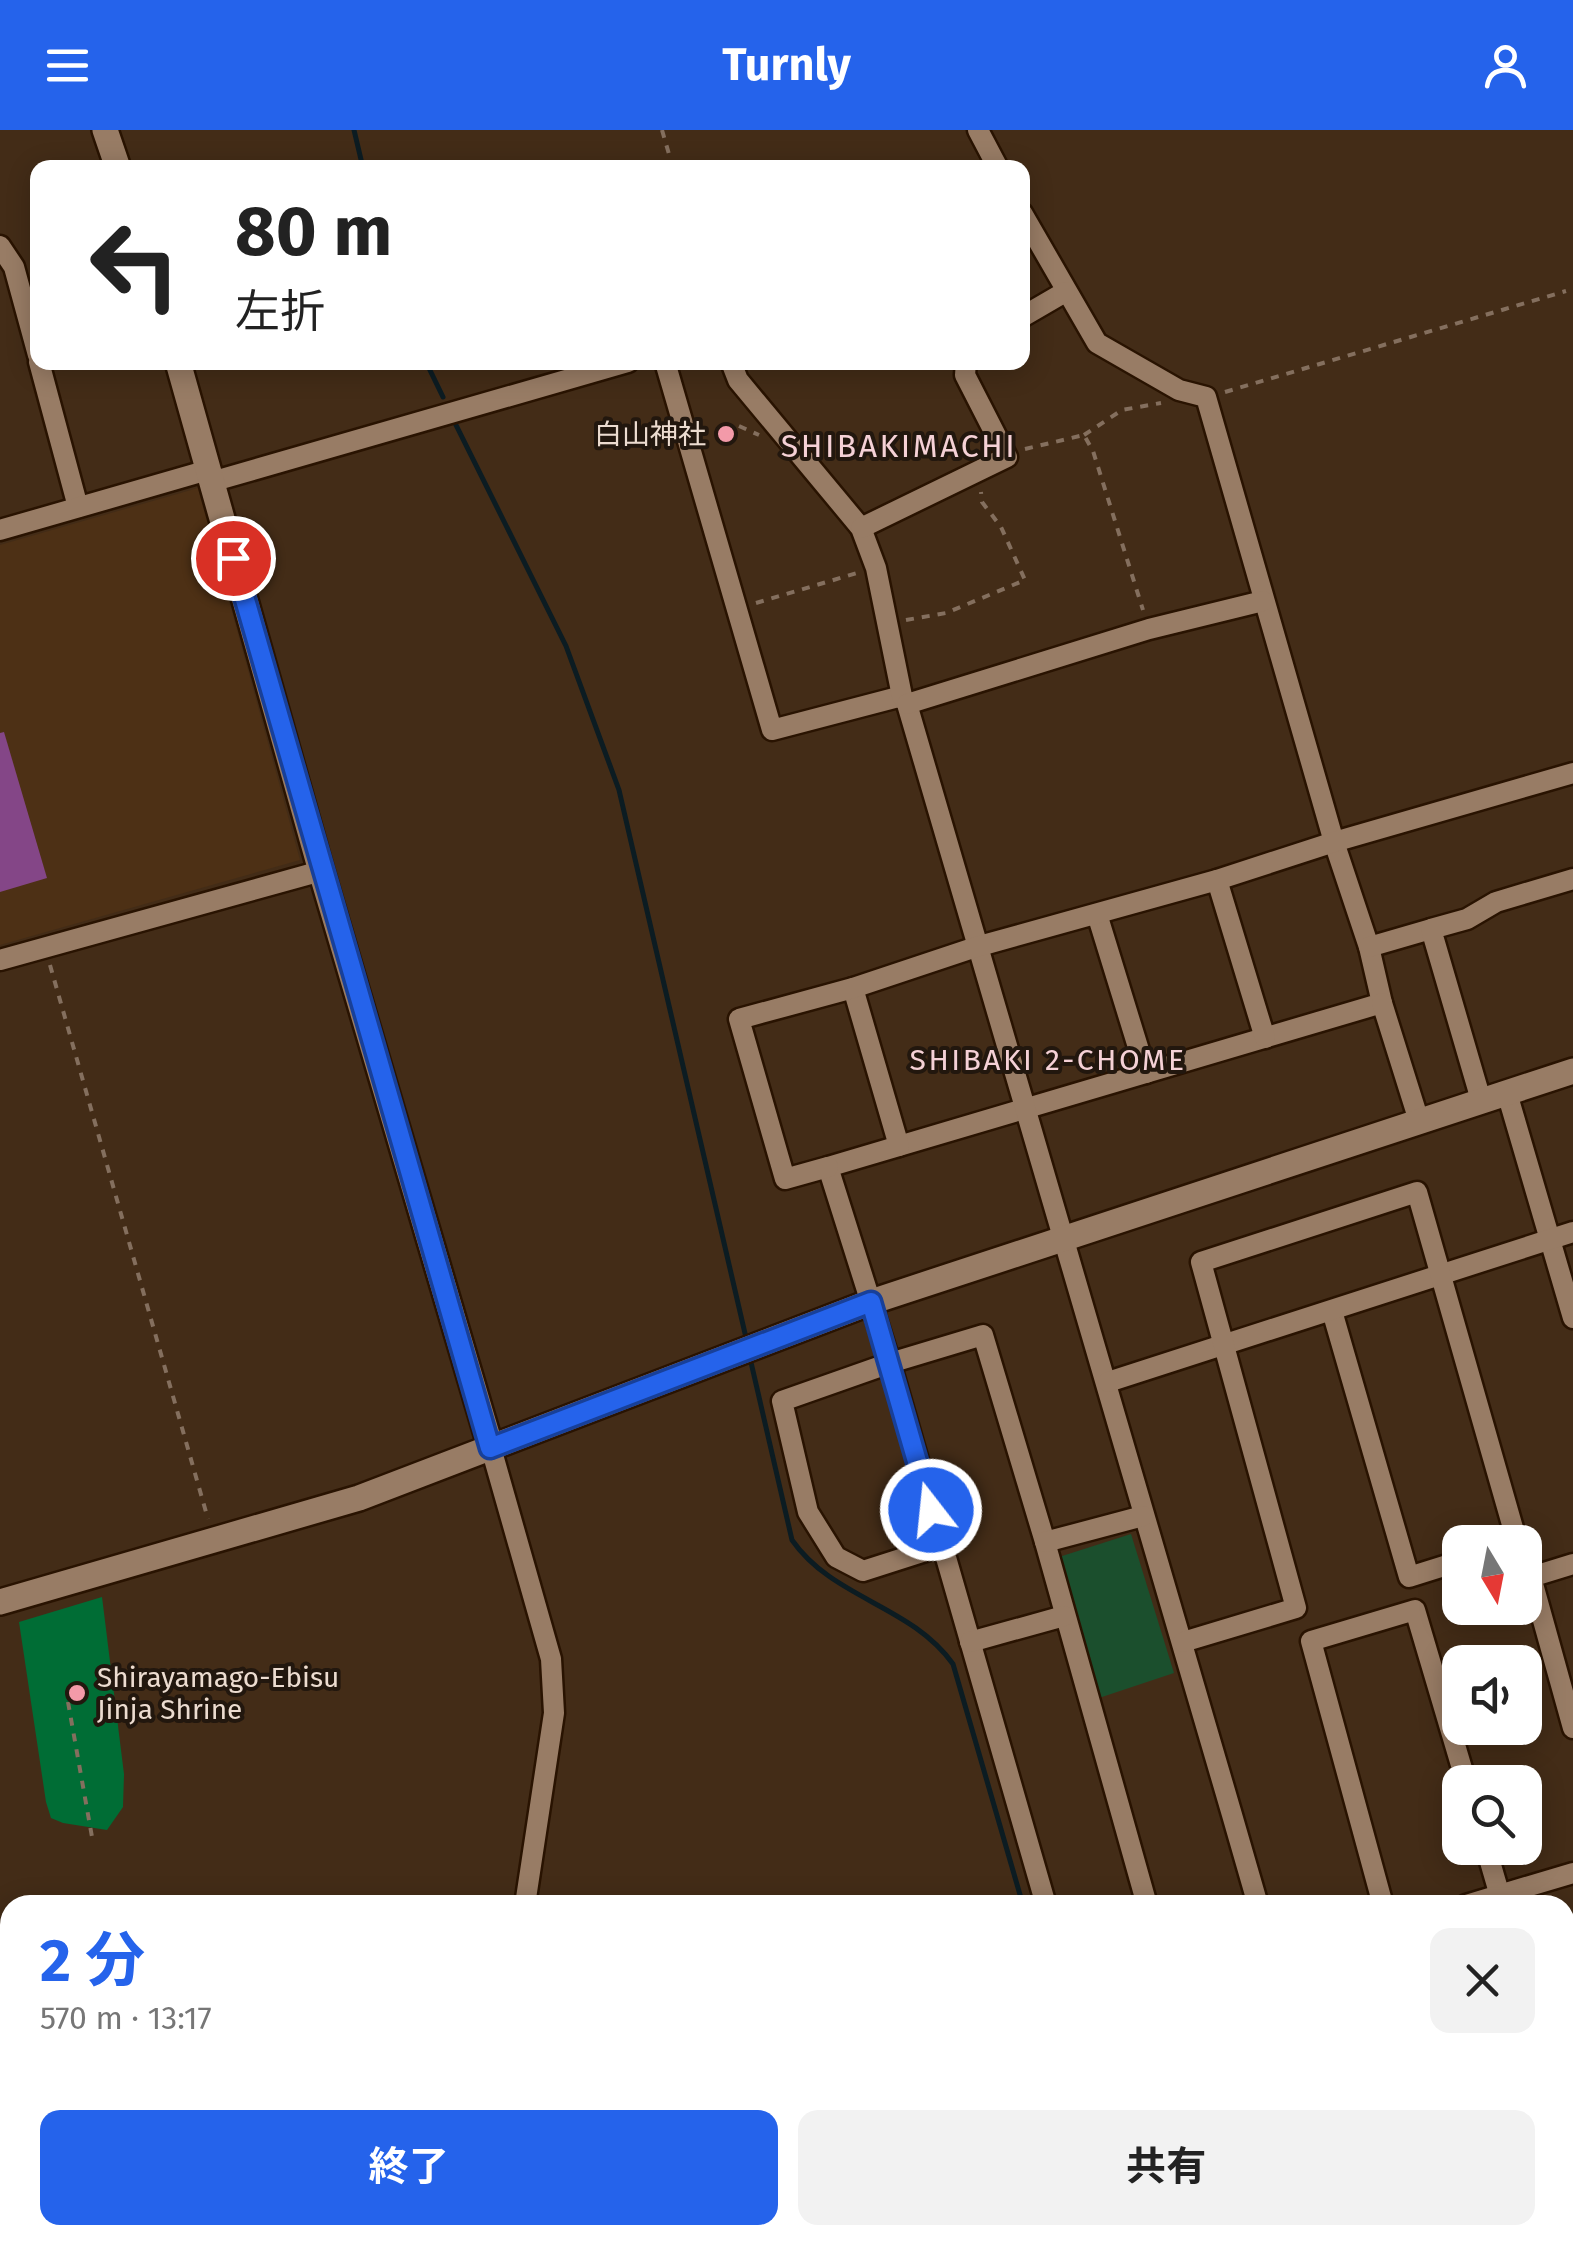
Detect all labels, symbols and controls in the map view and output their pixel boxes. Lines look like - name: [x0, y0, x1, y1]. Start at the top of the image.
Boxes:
- icon: menu: [40, 38, 95, 93]
- text: Turnly: [722, 38, 851, 92]
- icon: person: [1478, 38, 1533, 93]
- text: 80 m: [235, 190, 392, 274]
- icon: left: [70, 200, 200, 330]
- text: 左折: [235, 285, 325, 339]
- place label: 白山神社: [594, 418, 706, 451]
- marker: 白山神社: [715, 423, 737, 445]
- district label: SHIBAKIMACHI: [781, 427, 1017, 465]
- pin: [191, 516, 276, 601]
- icon: arrive: [206, 531, 261, 586]
- district label: SHIBAKI 2-CHOME: [910, 1042, 1186, 1078]
- position arrow: [879, 1458, 983, 1562]
- north arrow: [1442, 1525, 1542, 1625]
- map controls: [1442, 1525, 1542, 1865]
- button: sound: [1442, 1645, 1542, 1745]
- place label: Shirayamago-Ebisu Jinja Shrine: [97, 1661, 339, 1726]
- marker: Shirayamago-Ebisu Jinja Shrine: [66, 1682, 88, 1704]
- button: search: [1442, 1765, 1542, 1865]
- text: 2 分: [40, 1925, 145, 1997]
- button: close: [1430, 1928, 1535, 2033]
- text: 570 m · 13:17: [40, 1999, 212, 2037]
- button: 終了: [40, 2110, 778, 2225]
- button: 共有: [798, 2110, 1535, 2225]

